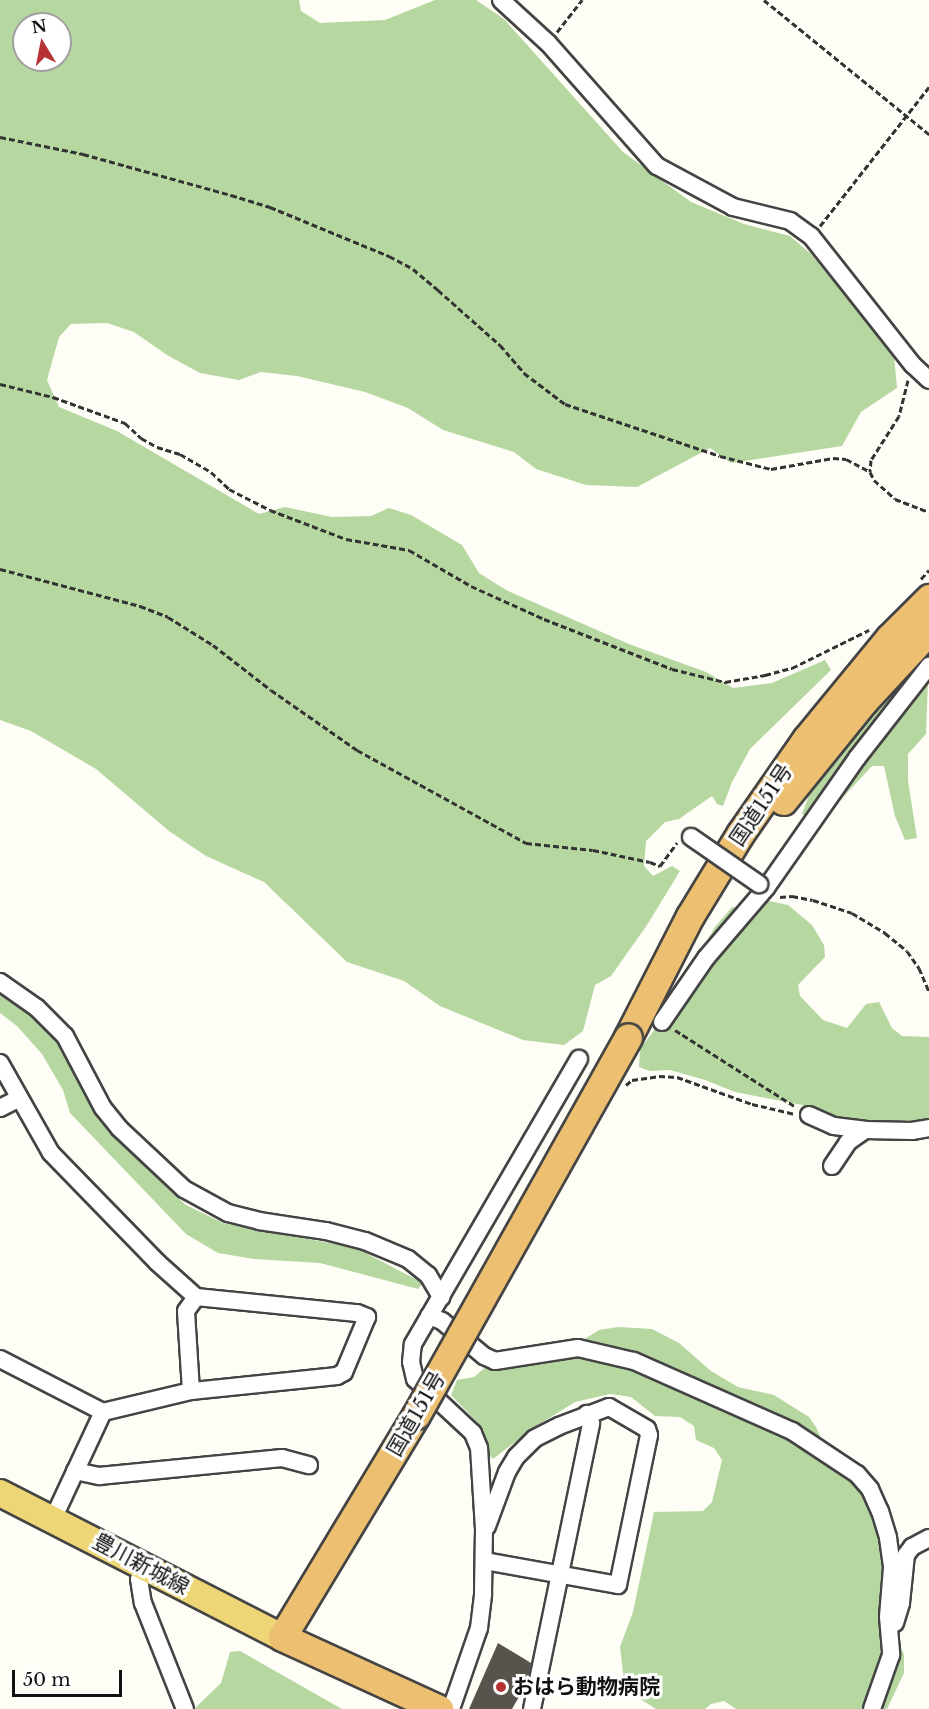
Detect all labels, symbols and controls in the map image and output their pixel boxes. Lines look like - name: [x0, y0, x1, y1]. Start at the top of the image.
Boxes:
- north arrow: [12, 12, 72, 72]
- text: N: [30, 15, 48, 37]
- street label: 国道151号: [724, 759, 798, 851]
- street label: 国道151号: [382, 1367, 450, 1461]
- street label: 豊川新城線: [89, 1528, 193, 1600]
- scale bar: [15, 1658, 124, 1696]
- text: 50 m: [23, 1669, 71, 1691]
- place label: おはら動物病院: [513, 1674, 660, 1700]
- marker: おはら動物病院: [494, 1680, 508, 1694]

